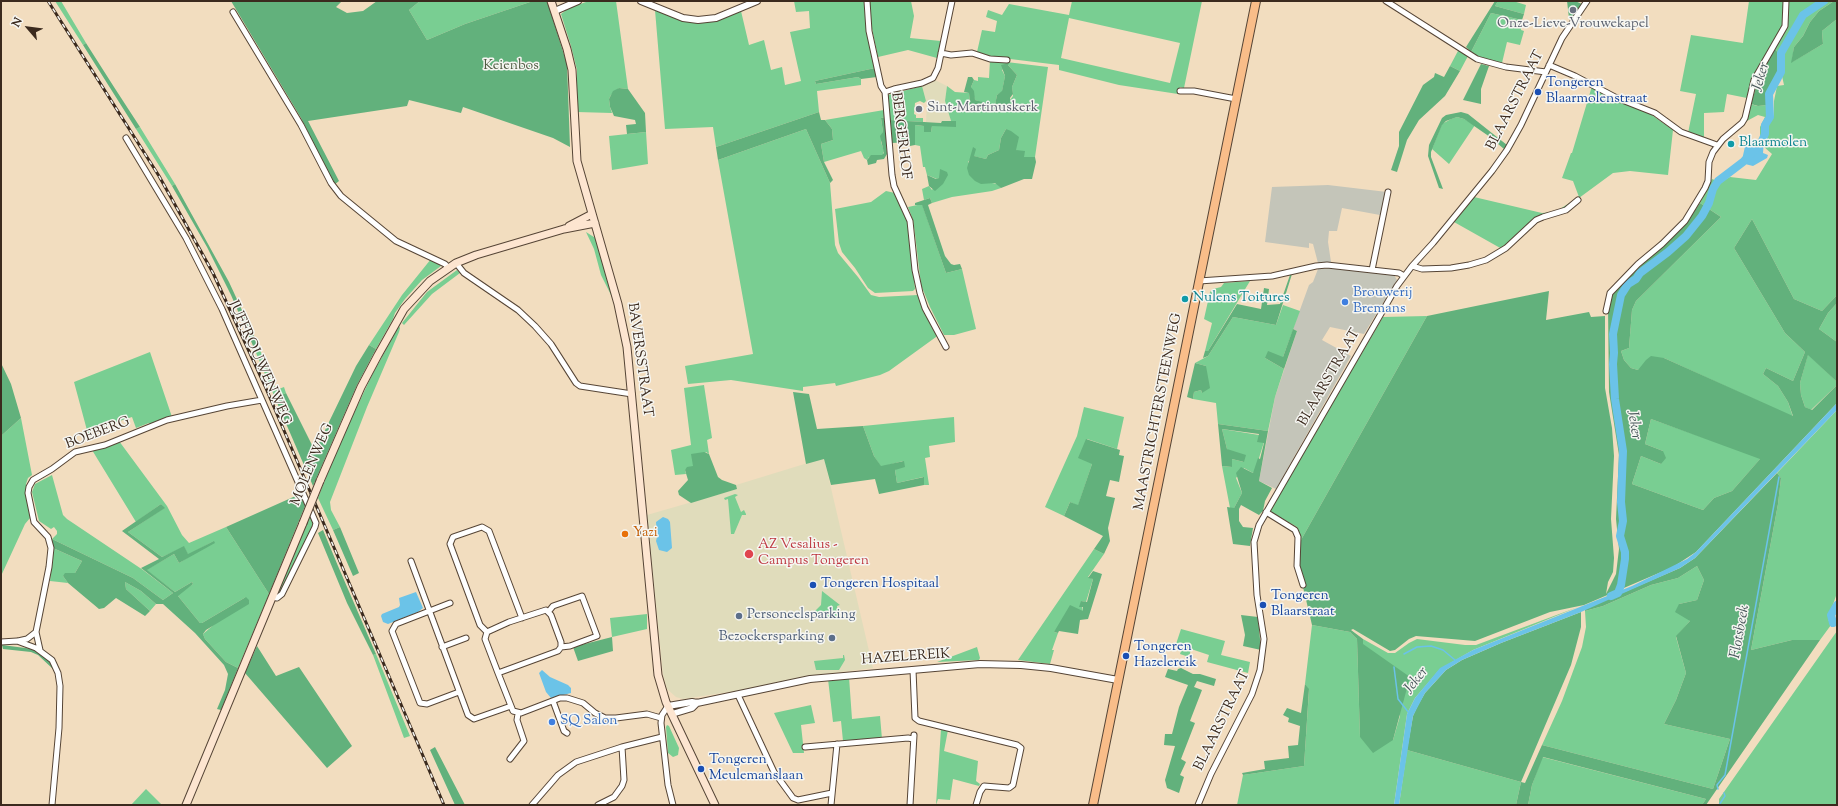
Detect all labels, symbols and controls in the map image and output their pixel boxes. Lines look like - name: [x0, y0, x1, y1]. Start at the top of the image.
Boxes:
- marker: Onze-Lieve-Vrouwekapel: [1568, 5, 1578, 15]
- north arrow: [8, 8, 48, 48]
- text: N: [8, 15, 27, 30]
- place label: Onze-Lieve-Vrouwekapel: [1497, 17, 1649, 33]
- street label: BLAARSTRAAT: [1484, 48, 1548, 154]
- park label: Keienbos: [483, 59, 539, 75]
- water label: Jeker: [1749, 60, 1775, 94]
- place label: Tongeren Blaarmolenstraat: [1546, 76, 1647, 108]
- marker: Tongeren Blaarmolenstraat: [1533, 87, 1543, 97]
- street label: BERGERHOF: [886, 91, 914, 181]
- place label: Sint-Martinuskerk: [927, 101, 1038, 117]
- marker: Sint-Martinuskerk: [914, 104, 924, 114]
- place label: Blaarmolen: [1739, 136, 1807, 152]
- marker: Blaarmolen: [1726, 139, 1736, 149]
- place label: Brouwerij Bremans: [1353, 286, 1412, 318]
- place label: Nulens Toitures: [1193, 291, 1290, 307]
- marker: Nulens Toitures: [1180, 294, 1190, 304]
- marker: Brouwerij Bremans: [1340, 297, 1350, 307]
- street label: JUFFROUWENWEG: [224, 298, 294, 428]
- street label: BAVERSSTRAAT: [623, 302, 655, 418]
- street label: MAASTRICHTERSTEENWEG: [1132, 312, 1186, 512]
- street label: BLAARSTRAAT: [1295, 326, 1365, 430]
- water label: Jeker: [1622, 409, 1644, 441]
- street label: BOEBERG: [63, 414, 133, 454]
- street label: MOLENWEG: [288, 421, 338, 509]
- place label: Yazi: [633, 526, 658, 542]
- marker: Yazi: [620, 529, 630, 539]
- place label: AZ Vesalius - Campus Tongeren: [758, 538, 869, 570]
- marker: AZ Vesalius - Campus Tongeren: [743, 548, 755, 560]
- place label: Tongeren Hospitaal: [821, 577, 939, 593]
- marker: Tongeren Hospitaal: [808, 580, 818, 590]
- place label: Tongeren Blaarstraat: [1271, 589, 1335, 622]
- marker: Tongeren Blaarstraat: [1258, 600, 1268, 610]
- water label: Flotsbeek: [1727, 604, 1755, 660]
- place label: Personeelsparking: [747, 608, 856, 624]
- marker: Personeelsparking: [734, 611, 744, 621]
- place label: Bezoekersparking: [719, 630, 824, 646]
- marker: Bezoekersparking: [827, 633, 837, 643]
- place label: Tongeren Hazelereik: [1134, 640, 1197, 672]
- street label: HAZELEREIK: [861, 647, 951, 669]
- marker: Tongeren Hazelereik: [1121, 651, 1131, 661]
- water label: Jeker: [1401, 664, 1433, 698]
- street label: BLAARSTRAAT: [1191, 668, 1255, 774]
- place label: SQ Salon: [560, 714, 618, 730]
- marker: SQ Salon: [547, 717, 557, 727]
- place label: Tongeren Meulemanslaan: [709, 753, 803, 786]
- marker: Tongeren Meulemanslaan: [696, 764, 706, 774]

